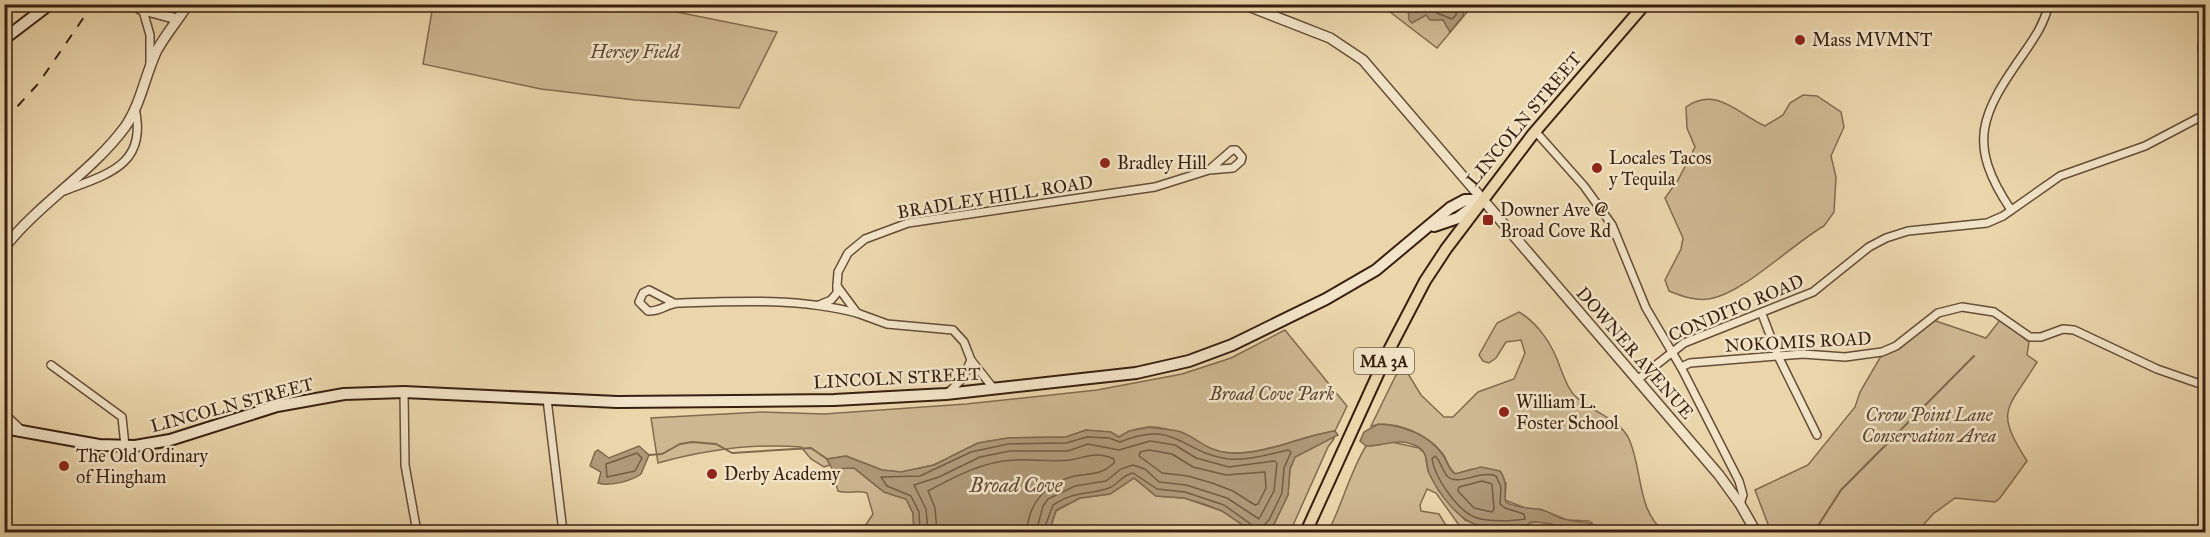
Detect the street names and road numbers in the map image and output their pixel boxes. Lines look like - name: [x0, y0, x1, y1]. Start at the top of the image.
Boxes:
- street label: LINCOLN STREET: [1462, 48, 1586, 190]
- street label: BRADLEY HILL ROAD: [896, 171, 1094, 223]
- street label: CONDITO ROAD: [1665, 270, 1807, 346]
- street label: DOWNER AVENUE: [1572, 282, 1698, 424]
- street label: NOKOMIS ROAD: [1724, 327, 1872, 357]
- road number: MA 3A: [1354, 348, 1414, 374]
- street label: LINCOLN STREET: [813, 363, 981, 393]
- street label: LINCOLN STREET: [148, 373, 316, 437]

